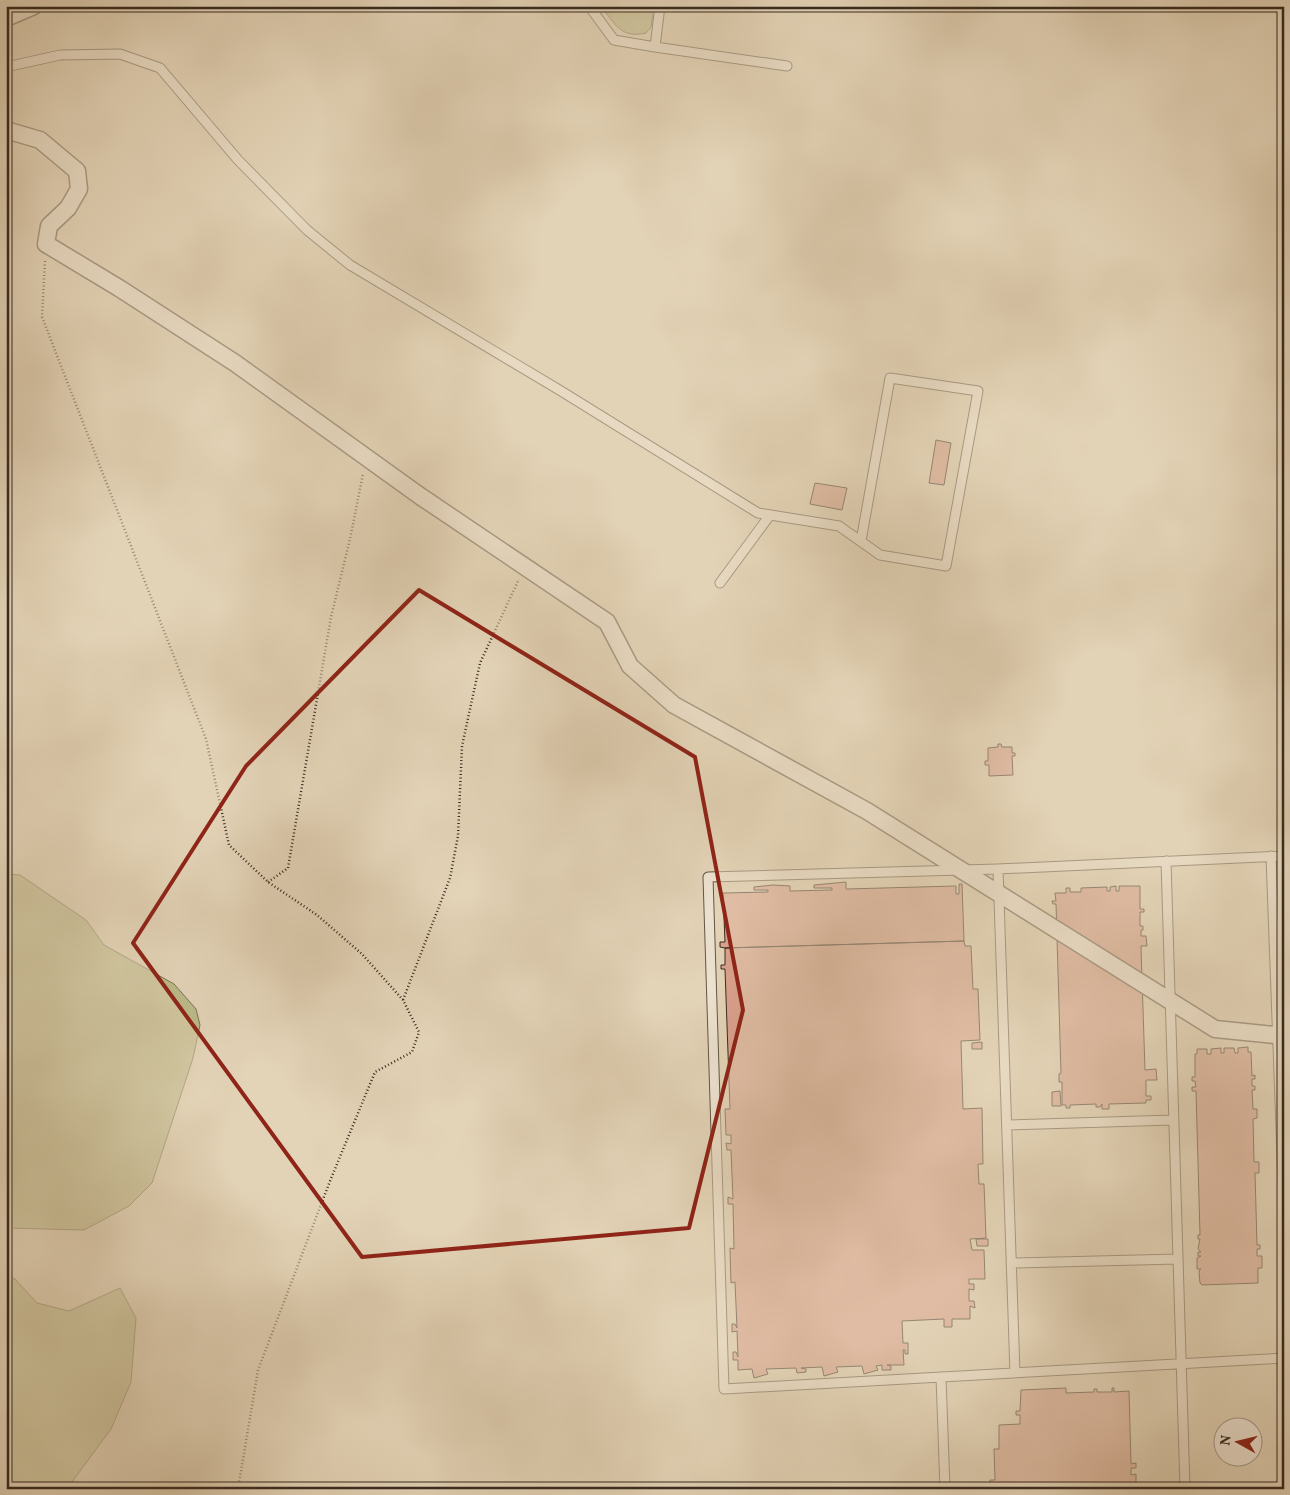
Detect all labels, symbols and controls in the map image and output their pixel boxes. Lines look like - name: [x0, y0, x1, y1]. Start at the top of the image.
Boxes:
- north arrow: [1212, 1418, 1262, 1468]
- text: N: [1216, 1434, 1237, 1447]

